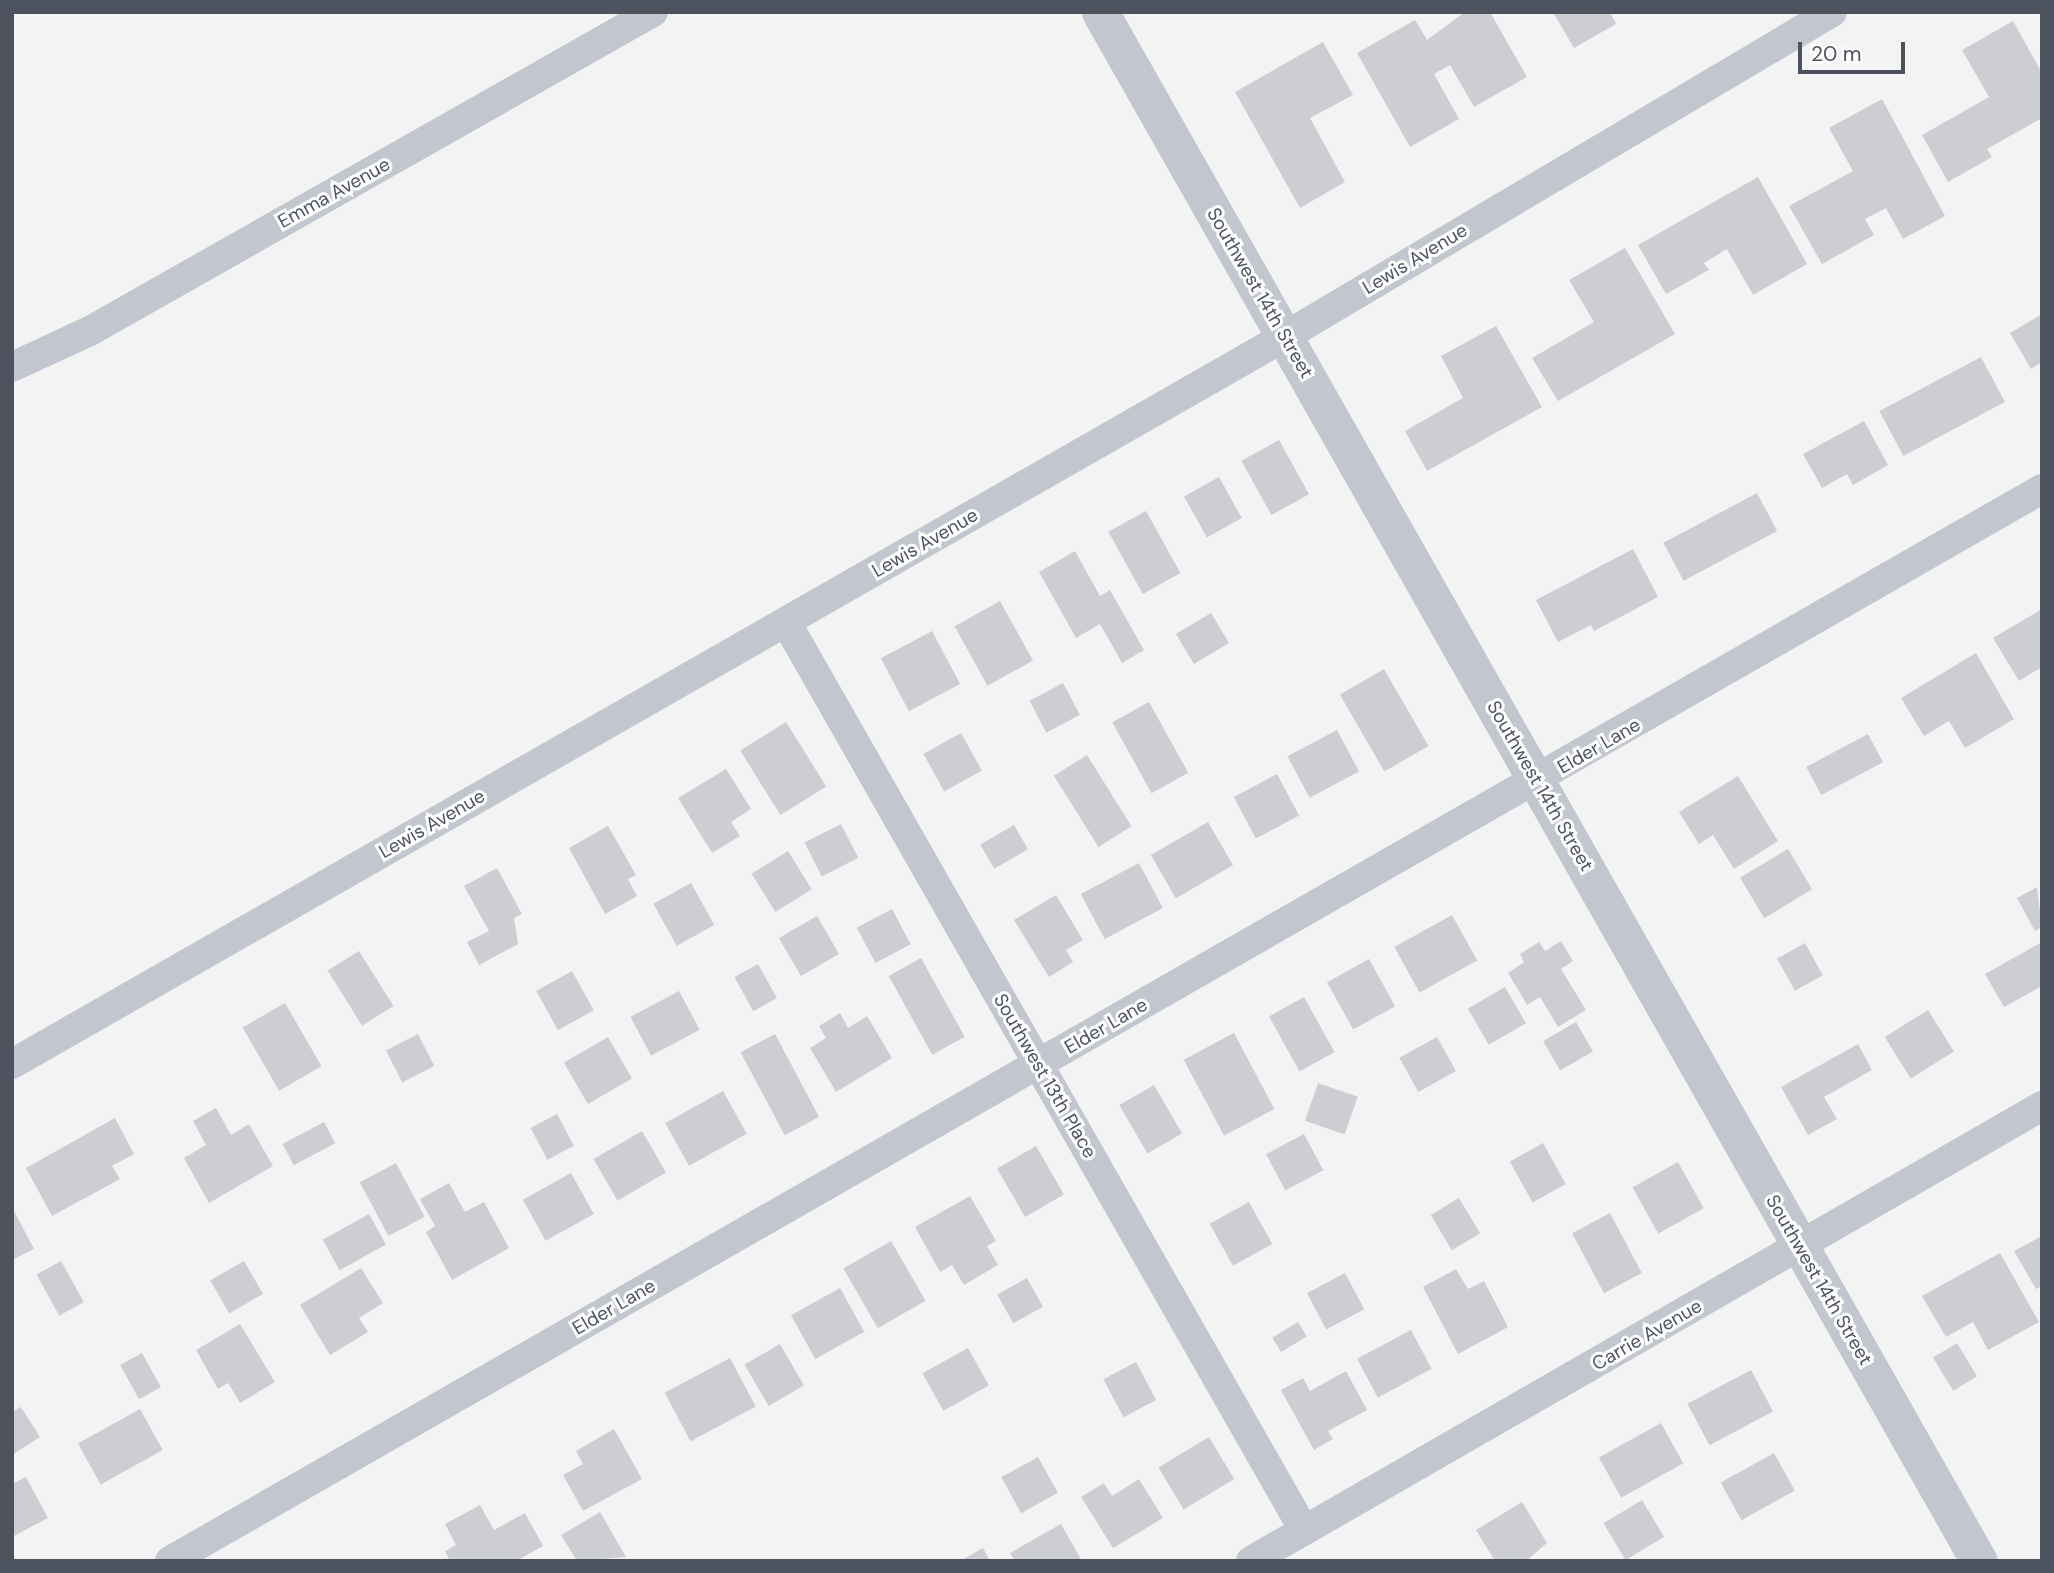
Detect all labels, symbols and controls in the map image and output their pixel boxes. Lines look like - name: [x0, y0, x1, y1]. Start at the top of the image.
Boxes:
- scale bar: [1802, 28, 1909, 72]
- text: 20 m: [1811, 40, 1862, 68]
- street label: Emma Avenue: [274, 153, 394, 233]
- street label: Southwest 14th Street: [1202, 204, 1318, 382]
- street label: Lewis Avenue: [1358, 219, 1472, 299]
- street label: Lewis Avenue: [868, 504, 982, 582]
- street label: Southwest 14th Street: [1482, 697, 1598, 875]
- street label: Elder Lane: [1554, 713, 1644, 779]
- street label: Lewis Avenue: [375, 785, 489, 863]
- street label: Southwest 13th Place: [989, 990, 1101, 1162]
- street label: Elder Lane: [1061, 993, 1151, 1059]
- street label: Southwest 14th Street: [1761, 1191, 1877, 1369]
- street label: Elder Lane: [569, 1274, 659, 1340]
- street label: Carrie Avenue: [1588, 1294, 1706, 1376]

